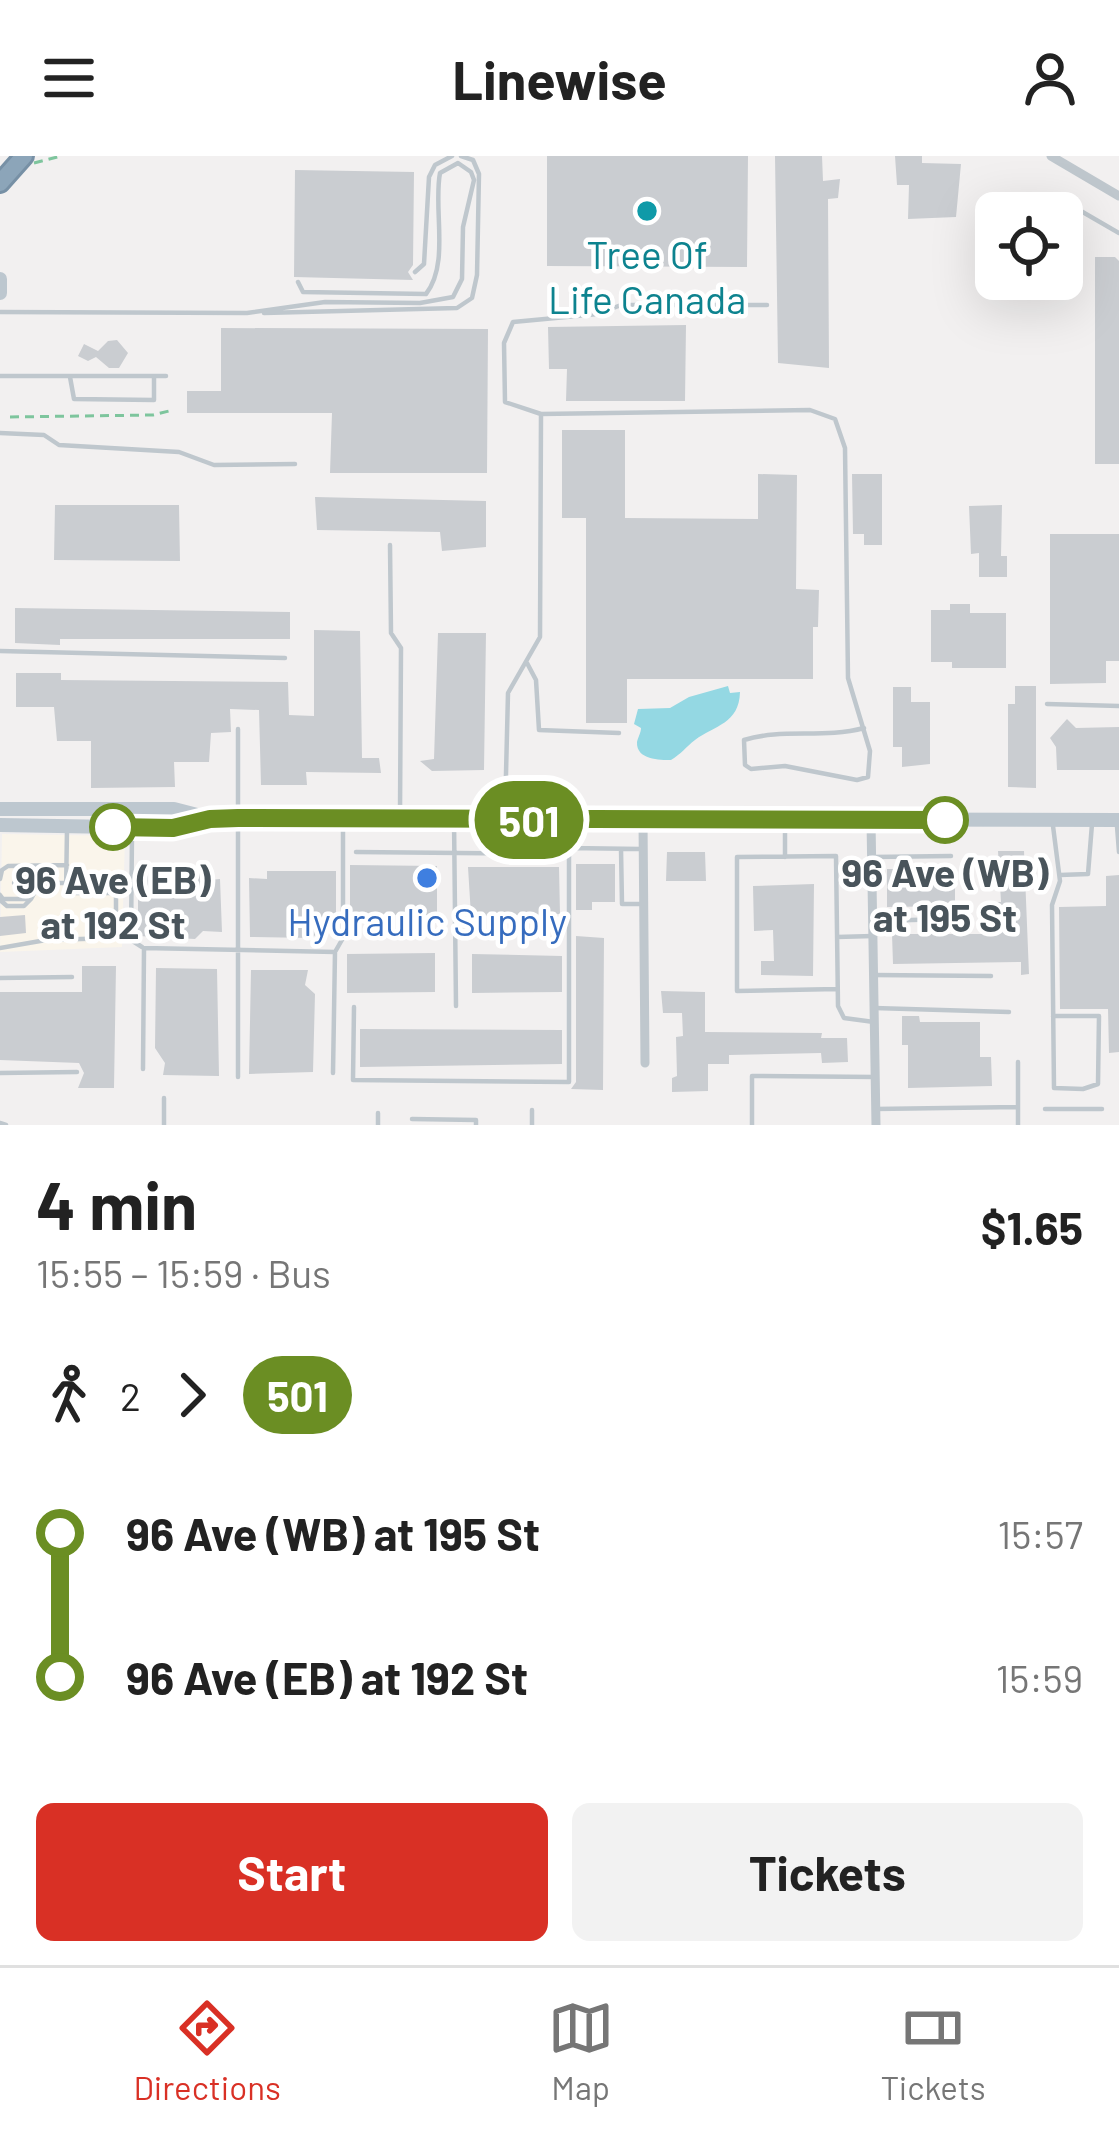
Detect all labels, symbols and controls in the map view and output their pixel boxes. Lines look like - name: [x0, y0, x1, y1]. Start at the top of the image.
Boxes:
- icon: menu: [36, 45, 102, 111]
- icon: person: [1017, 45, 1083, 111]
- text: Linewise: [452, 46, 667, 111]
- map controls: [975, 192, 1083, 300]
- button: locate: [975, 192, 1083, 300]
- marker: Tree Of Life Canada: [634, 198, 660, 224]
- place label: Tree Of Life Canada: [548, 230, 746, 322]
- line badge: 501: [460, 781, 598, 859]
- text: 501: [499, 795, 559, 845]
- marker: 96 Ave (WB) at 195 St: [923, 798, 967, 842]
- marker: 96 Ave (EB) at 192 St: [91, 805, 135, 849]
- place label: 96 Ave (WB) at 195 St: [842, 848, 1049, 940]
- place label: 96 Ave (EB) at 192 St: [15, 855, 211, 947]
- marker: Hydraulic Supply: [414, 865, 440, 891]
- place label: Hydraulic Supply: [287, 897, 567, 944]
- text: 4 min: [36, 1164, 197, 1243]
- text: $1.65: [981, 1200, 1083, 1254]
- text: 15:55 – 15:59 · Bus: [36, 1249, 331, 1296]
- icon: walk: [36, 1362, 102, 1428]
- icon: forward: [159, 1362, 225, 1428]
- text: 501: [267, 1370, 328, 1420]
- text: 2: [120, 1372, 141, 1419]
- text: 96 Ave (WB) at 195 St: [126, 1506, 540, 1560]
- text: 15:57: [998, 1510, 1083, 1557]
- text: 96 Ave (EB) at 192 St: [126, 1650, 528, 1704]
- text: 15:59: [996, 1654, 1083, 1701]
- button: Start: [36, 1803, 548, 1941]
- button: Tickets: [572, 1803, 1083, 1941]
- tab: Directions: [133, 1995, 281, 2107]
- tab: Map: [548, 1995, 614, 2107]
- tab: Tickets: [881, 1995, 986, 2107]

